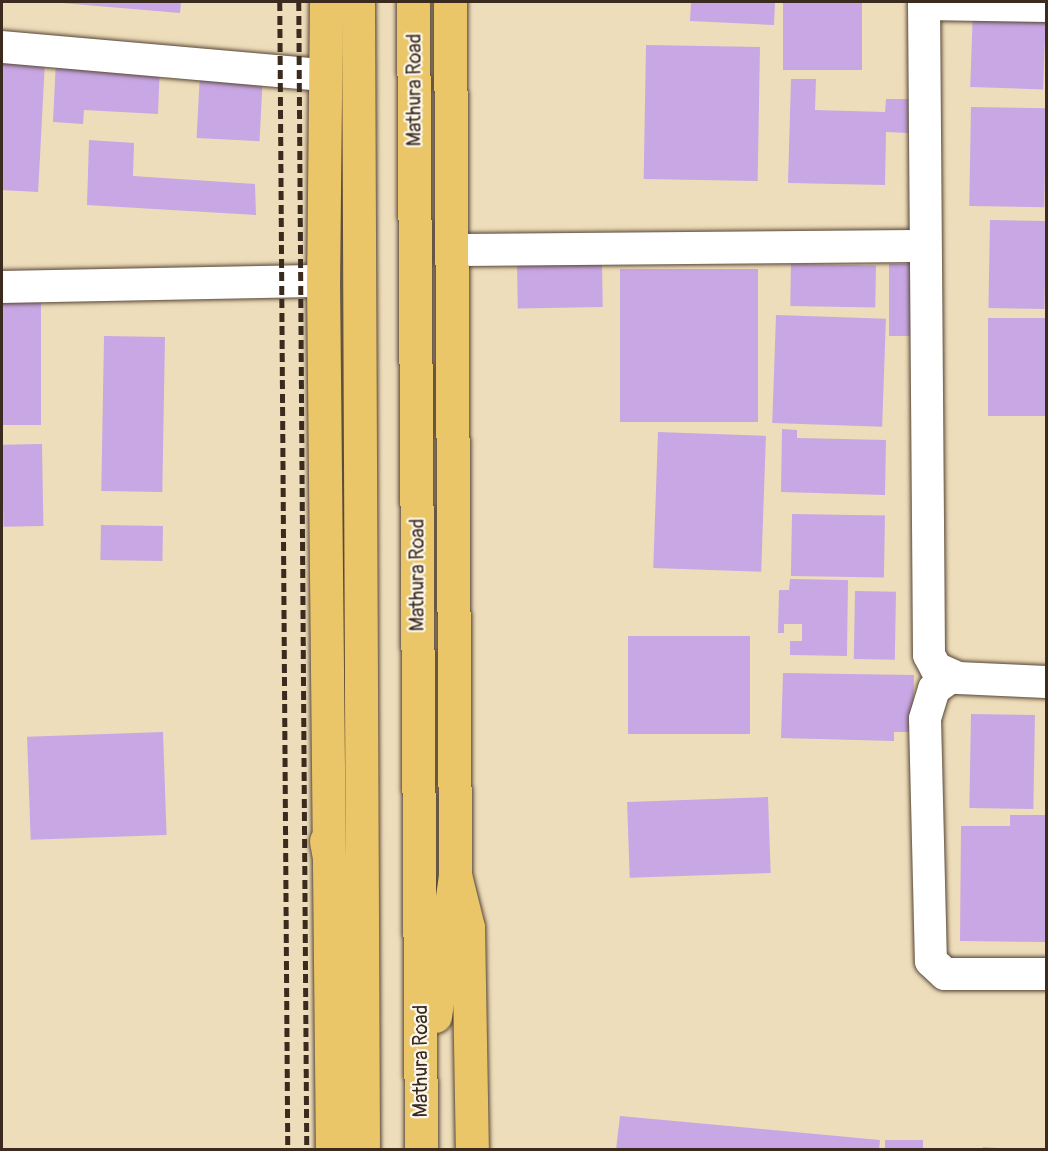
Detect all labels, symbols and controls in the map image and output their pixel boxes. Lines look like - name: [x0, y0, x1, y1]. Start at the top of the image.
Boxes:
- street label: Mathura Road: [402, 34, 426, 146]
- street label: Mathura Road: [405, 519, 429, 631]
- street label: Mathura Road: [408, 1005, 432, 1117]

